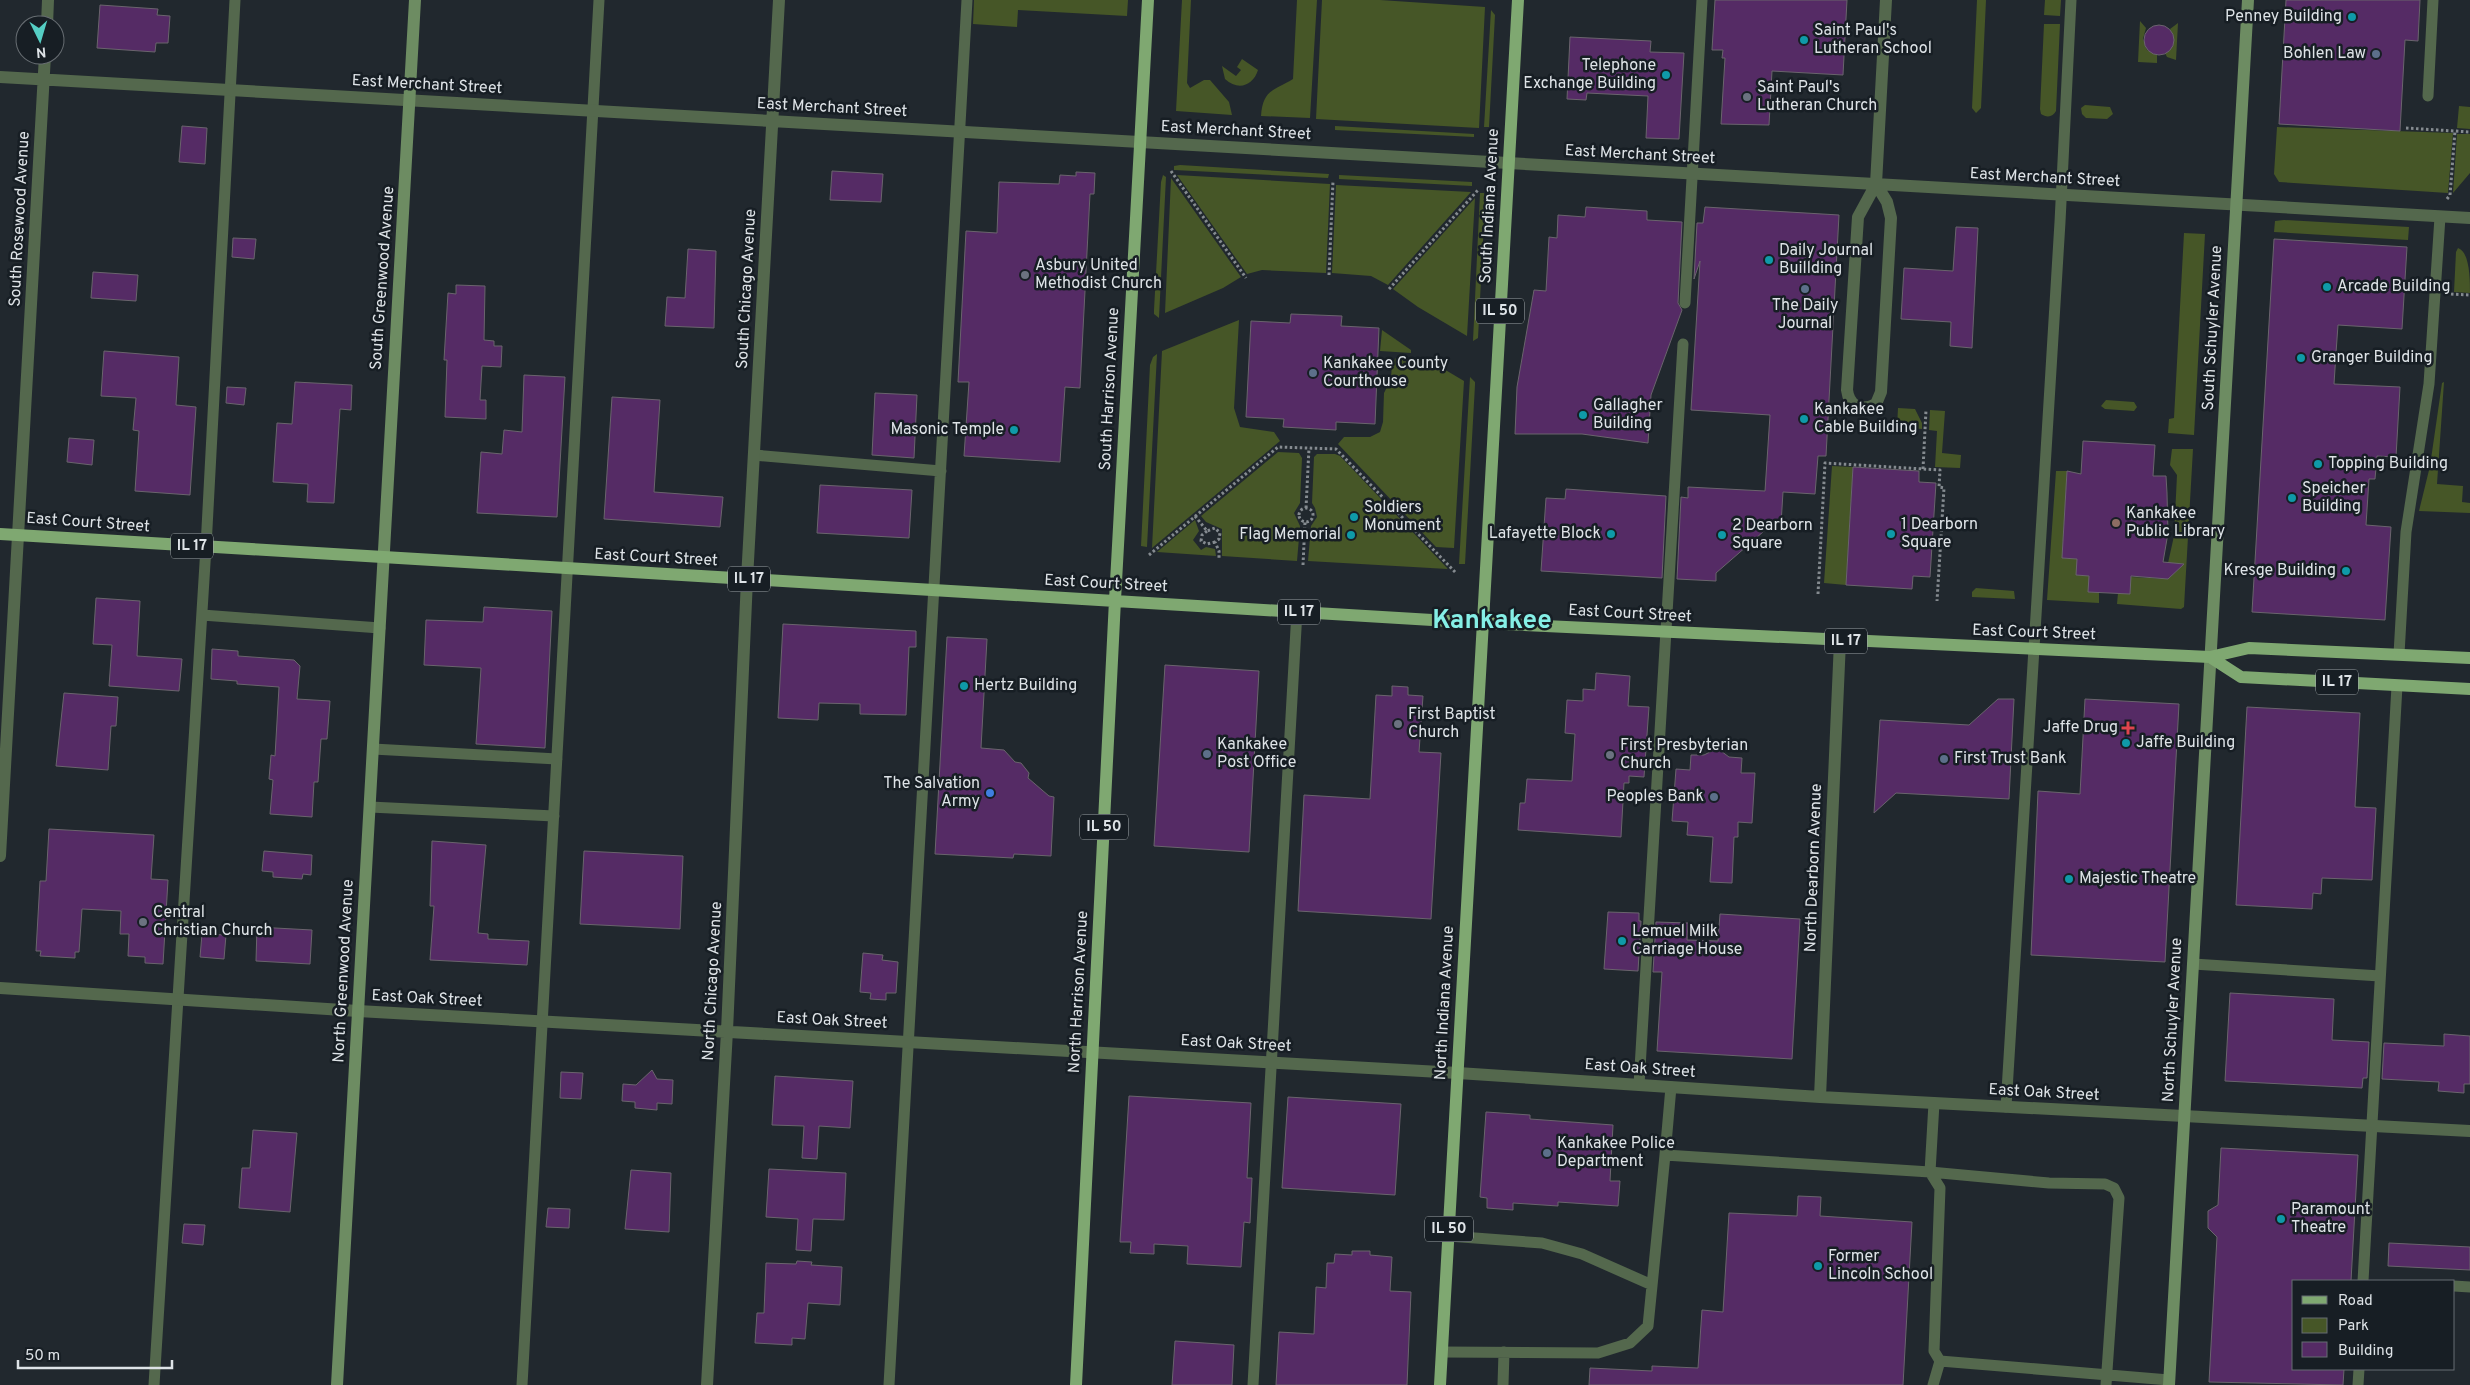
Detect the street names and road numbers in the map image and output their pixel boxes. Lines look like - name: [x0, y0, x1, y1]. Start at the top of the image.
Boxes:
- street label: East Merchant Street: [351, 71, 503, 99]
- street label: East Merchant Street: [756, 94, 908, 122]
- street label: East Merchant Street: [1160, 117, 1312, 145]
- street label: South Indiana Avenue: [1476, 128, 1504, 284]
- street label: South Rosewood Avenue: [5, 131, 35, 307]
- street label: East Merchant Street: [1564, 141, 1716, 169]
- street label: East Merchant Street: [1969, 164, 2121, 192]
- street label: South Greenwood Avenue: [367, 185, 399, 371]
- street label: South Chicago Avenue: [733, 209, 761, 369]
- street label: South Schuyler Avenue: [2199, 245, 2227, 411]
- road number: IL 50: [1476, 298, 1524, 324]
- street label: South Harrison Avenue: [1096, 307, 1124, 471]
- street label: East Court Street: [26, 509, 150, 537]
- road number: IL 17: [171, 534, 213, 558]
- street label: East Court Street: [594, 545, 718, 571]
- road number: IL 17: [728, 566, 770, 592]
- street label: East Court Street: [1044, 571, 1168, 597]
- road number: IL 17: [1278, 600, 1320, 624]
- street label: East Court Street: [1568, 601, 1692, 627]
- street label: East Court Street: [1972, 621, 2096, 645]
- road number: IL 17: [1825, 628, 1867, 654]
- road number: IL 17: [2316, 670, 2358, 694]
- street label: North Dearborn Avenue: [1801, 783, 1827, 953]
- road number: IL 50: [1080, 814, 1128, 840]
- street label: North Greenwood Avenue: [329, 879, 359, 1063]
- street label: North Chicago Avenue: [699, 901, 727, 1061]
- street label: North Harrison Avenue: [1065, 910, 1093, 1074]
- street label: North Indiana Avenue: [1431, 925, 1459, 1081]
- street label: North Schuyler Avenue: [2159, 937, 2187, 1103]
- street label: East Oak Street: [371, 986, 483, 1012]
- street label: East Oak Street: [776, 1008, 888, 1034]
- street label: East Oak Street: [1180, 1031, 1292, 1057]
- street label: East Oak Street: [1584, 1055, 1696, 1083]
- street label: East Oak Street: [1988, 1080, 2100, 1106]
- road number: IL 50: [1425, 1216, 1473, 1242]

